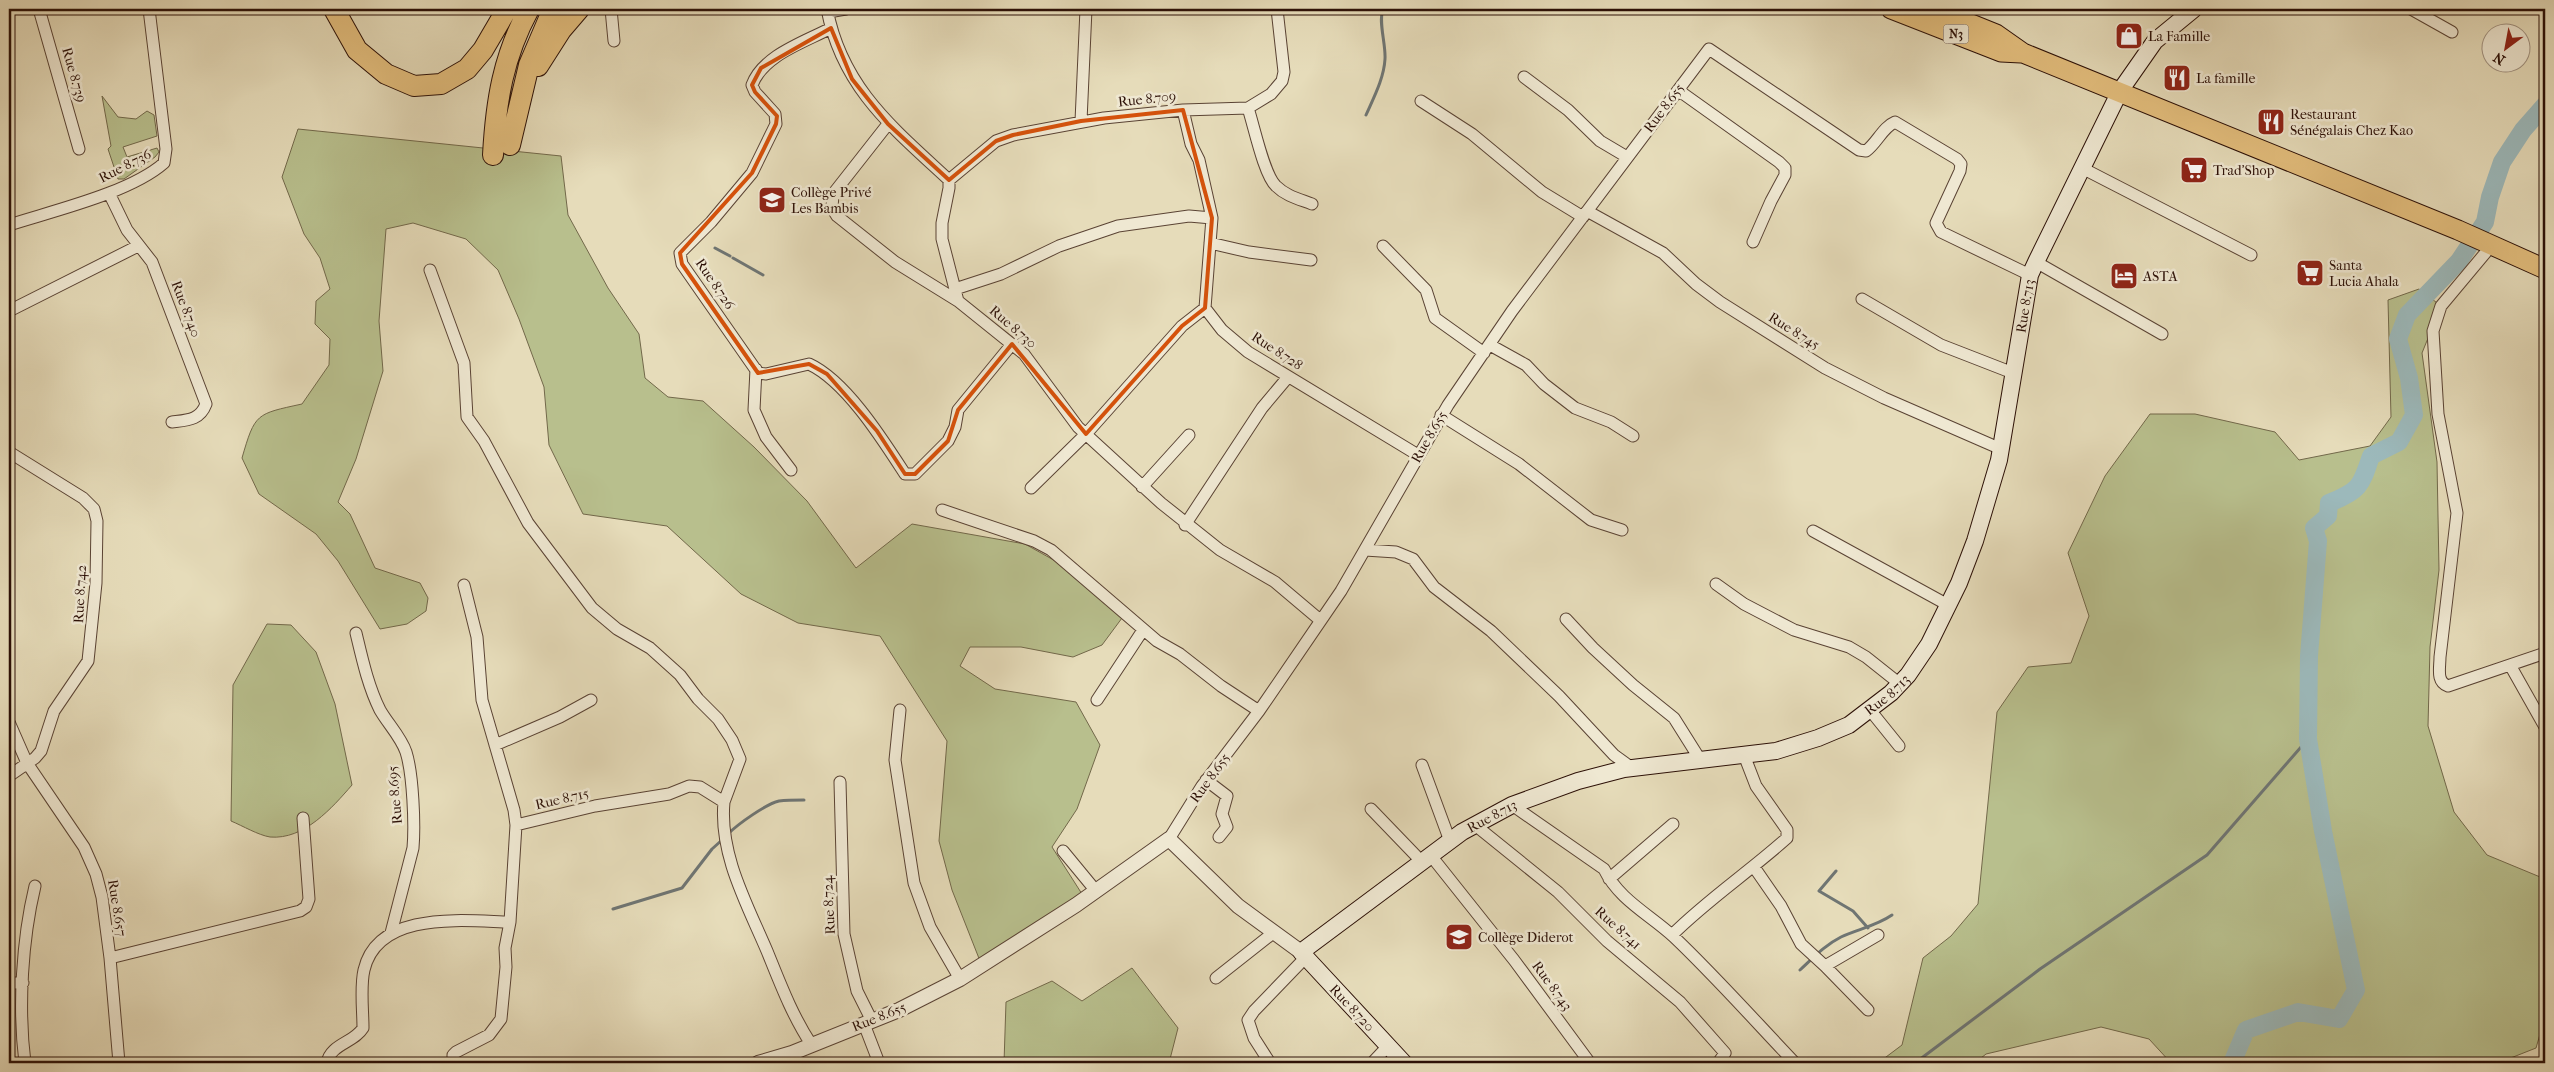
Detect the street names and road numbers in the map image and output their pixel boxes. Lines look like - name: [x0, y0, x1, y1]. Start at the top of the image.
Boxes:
- road number: N3: [1944, 24, 1968, 44]
- street label: Rue 8.739: [58, 45, 90, 105]
- street label: Rue 8.655: [1640, 80, 1688, 136]
- street label: Rue 8.709: [1117, 87, 1177, 111]
- street label: Rue 8.736: [96, 145, 155, 186]
- street label: Rue 8.726: [692, 255, 739, 313]
- street label: Rue 8.740: [167, 278, 205, 340]
- street label: Rue 8.713: [2012, 278, 2038, 334]
- street label: Rue 8.730: [986, 302, 1040, 352]
- street label: Rue 8.745: [1765, 309, 1823, 353]
- street label: Rue 8.728: [1248, 328, 1306, 374]
- street label: Rue 8.655: [1407, 408, 1451, 466]
- street label: Rue 8.742: [70, 564, 90, 624]
- street label: Rue 8.713: [1861, 671, 1913, 719]
- street label: Rue 8.655: [1186, 750, 1234, 806]
- street label: Rue 8.695: [384, 765, 406, 825]
- street label: Rue 8.715: [534, 785, 590, 813]
- street label: Rue 8.713: [1464, 796, 1519, 836]
- street label: Rue 8.724: [819, 874, 839, 935]
- street label: Rue 8.657: [104, 878, 130, 938]
- street label: Rue 8.741: [1591, 903, 1645, 953]
- street label: Rue 8.743: [1528, 958, 1576, 1014]
- street label: Rue 8.720: [1326, 981, 1378, 1035]
- street label: Rue 8.655: [849, 998, 909, 1036]

